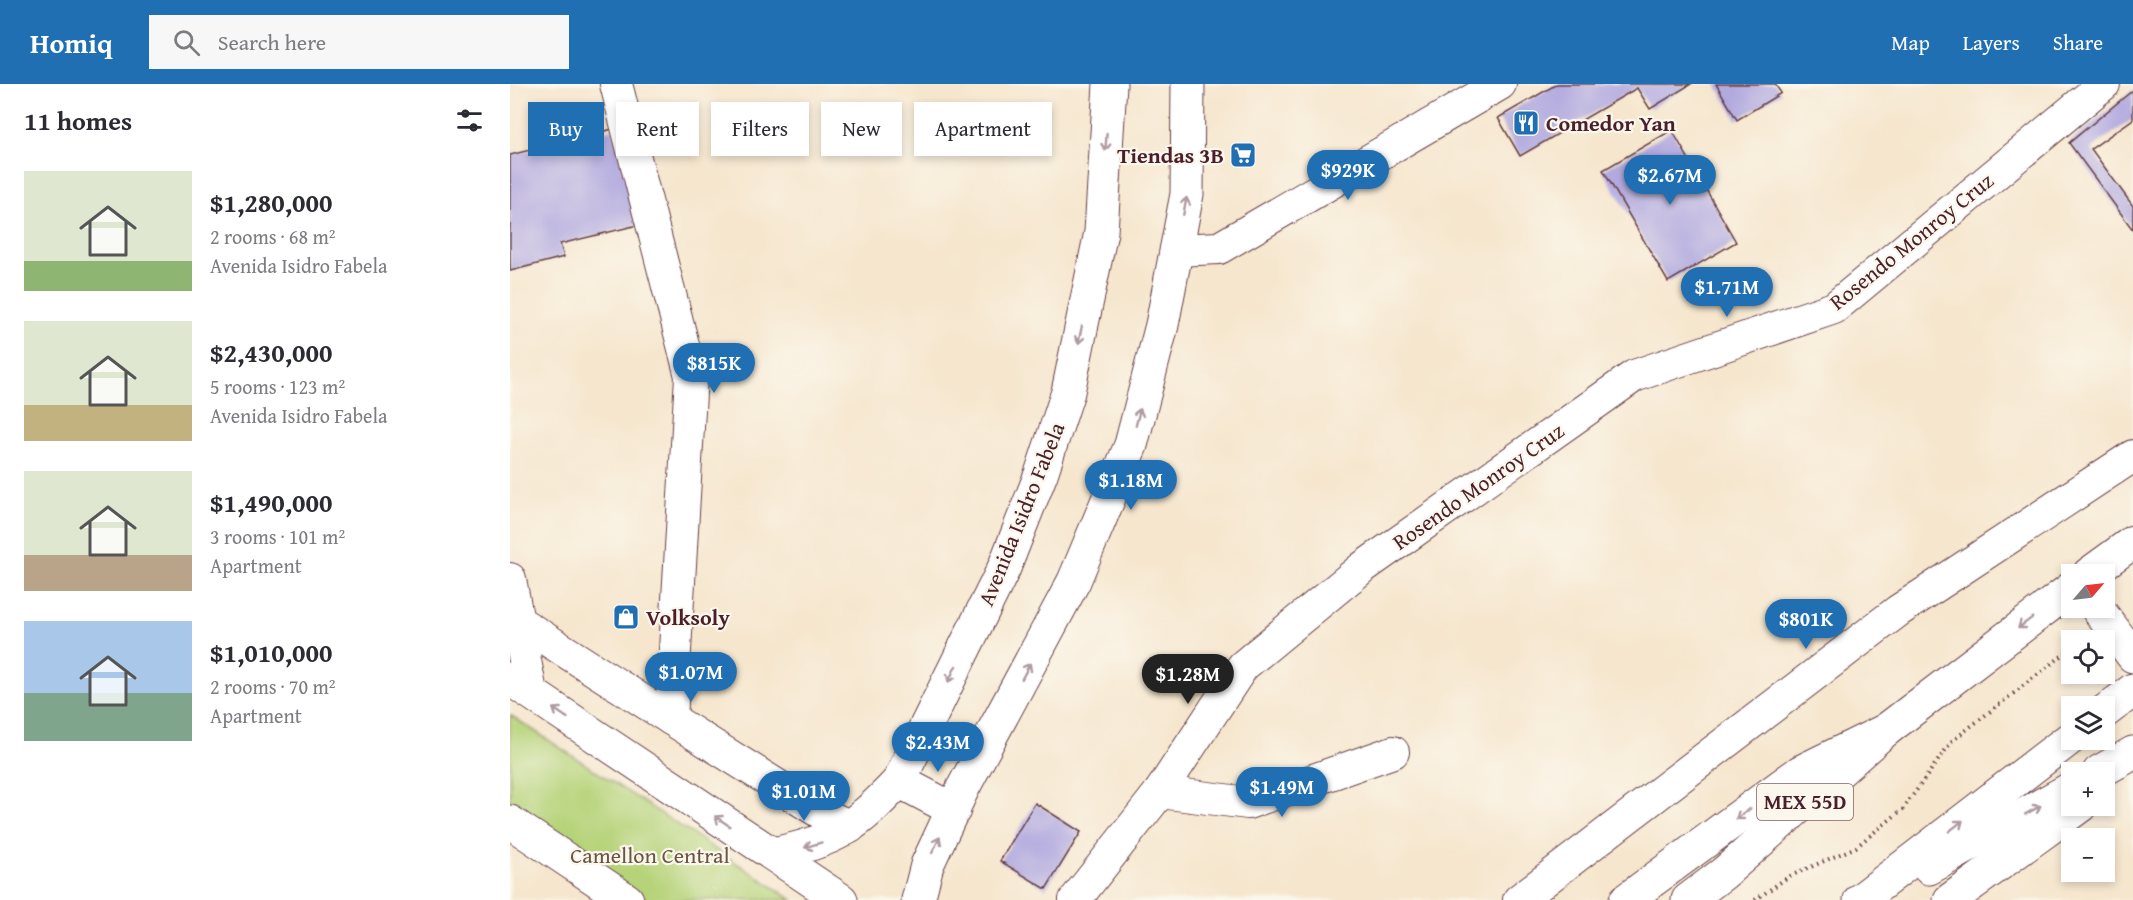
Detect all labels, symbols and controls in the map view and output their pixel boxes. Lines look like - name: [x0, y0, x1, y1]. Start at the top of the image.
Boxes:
- search box: [149, 15, 569, 69]
- text: Homiq: [30, 22, 113, 63]
- icon: search: [170, 26, 203, 59]
- text: Search here: [218, 26, 326, 58]
- text: Map: [1891, 27, 1930, 58]
- text: Layers: [1963, 27, 2020, 58]
- text: Share: [2053, 27, 2103, 58]
- text: 11 homes: [24, 101, 132, 140]
- chip: Buy: [528, 102, 604, 156]
- chip: Rent: [616, 102, 699, 156]
- chip: Filters: [711, 102, 809, 156]
- chip: New: [821, 102, 902, 156]
- chip: Apartment: [914, 102, 1052, 156]
- icon: filters: [453, 104, 486, 137]
- place label: Comedor Yan: [1546, 107, 1676, 139]
- restaurant icon: Comedor Yan: [1511, 108, 1541, 138]
- one-way arrow: [1101, 132, 1112, 152]
- place label: Tiendas 3B: [1117, 139, 1224, 171]
- supermarket icon: Tiendas 3B: [1228, 140, 1258, 170]
- pin: $929K: [1306, 150, 1390, 201]
- text: $929K: [1321, 155, 1375, 184]
- pin: $2.67M: [1621, 155, 1719, 206]
- text: $2.67M: [1638, 160, 1702, 189]
- street label: Rosendo Monroy Cruz: [1822, 164, 2000, 317]
- text: $1,280,000: [210, 183, 332, 222]
- icon: home: [72, 195, 144, 267]
- one-way arrow: [1180, 197, 1191, 216]
- text: 2 rooms · 68 m²: [210, 222, 336, 251]
- text: Avenida Isidro Fabela: [210, 251, 388, 280]
- pin: $1.71M: [1678, 267, 1776, 318]
- text: $1.71M: [1695, 272, 1759, 301]
- one-way arrow: [1073, 325, 1085, 344]
- text: $2,430,000: [210, 333, 332, 372]
- pin: $815K: [672, 343, 756, 394]
- icon: home: [72, 345, 144, 417]
- text: $815K: [687, 348, 741, 377]
- text: 5 rooms · 123 m²: [210, 372, 345, 401]
- text: Avenida Isidro Fabela: [210, 401, 388, 430]
- one-way arrow: [1133, 408, 1145, 427]
- street label: Rosendo Monroy Cruz: [1386, 414, 1571, 557]
- street label: Avenida Isidro Fabela: [970, 417, 1073, 611]
- pin: $1.18M: [1082, 460, 1180, 511]
- text: $1.18M: [1099, 465, 1163, 494]
- text: $1,490,000: [210, 483, 332, 522]
- icon: home: [72, 495, 144, 567]
- text: 3 rooms · 101 m²: [210, 522, 345, 551]
- text: Apartment: [210, 551, 302, 580]
- north arrow: [2061, 564, 2115, 618]
- map controls: [2061, 564, 2115, 882]
- pin: $801K: [1764, 599, 1848, 650]
- place label: Volksoly: [646, 601, 730, 633]
- shop icon: Volksoly: [611, 602, 641, 632]
- text: $801K: [1779, 604, 1833, 633]
- one-way arrow: [2017, 617, 2033, 630]
- button: locate: [2061, 630, 2115, 684]
- text: $1,010,000: [210, 633, 332, 672]
- icon: home: [72, 645, 144, 717]
- pin: $1.07M: [642, 652, 740, 703]
- pin: $1.28M: [1139, 654, 1237, 705]
- text: $1.07M: [659, 657, 723, 686]
- text: $1.28M: [1156, 659, 1220, 688]
- one-way arrow: [1021, 663, 1032, 681]
- one-way arrow: [946, 664, 958, 682]
- text: 2 rooms · 70 m²: [210, 672, 336, 701]
- button: layers: [2061, 696, 2115, 750]
- text: Apartment: [210, 701, 302, 730]
- one-way arrow: [552, 706, 569, 718]
- pin: $2.43M: [889, 722, 987, 773]
- text: $2.43M: [906, 727, 970, 756]
- button: +: [2061, 762, 2115, 816]
- pin: $1.49M: [1233, 767, 1331, 818]
- pin: $1.01M: [755, 771, 853, 822]
- text: $1.49M: [1250, 772, 1314, 801]
- text: $1.01M: [772, 776, 836, 805]
- road number: MEX 55D: [1757, 784, 1853, 820]
- one-way arrow: [2024, 803, 2041, 815]
- one-way arrow: [1735, 808, 1751, 821]
- one-way arrow: [714, 814, 731, 827]
- one-way arrow: [1948, 819, 1964, 832]
- button: −: [2061, 828, 2115, 882]
- one-way arrow: [931, 836, 943, 854]
- park label: Camellon Central: [570, 839, 730, 871]
- one-way arrow: [804, 840, 823, 851]

